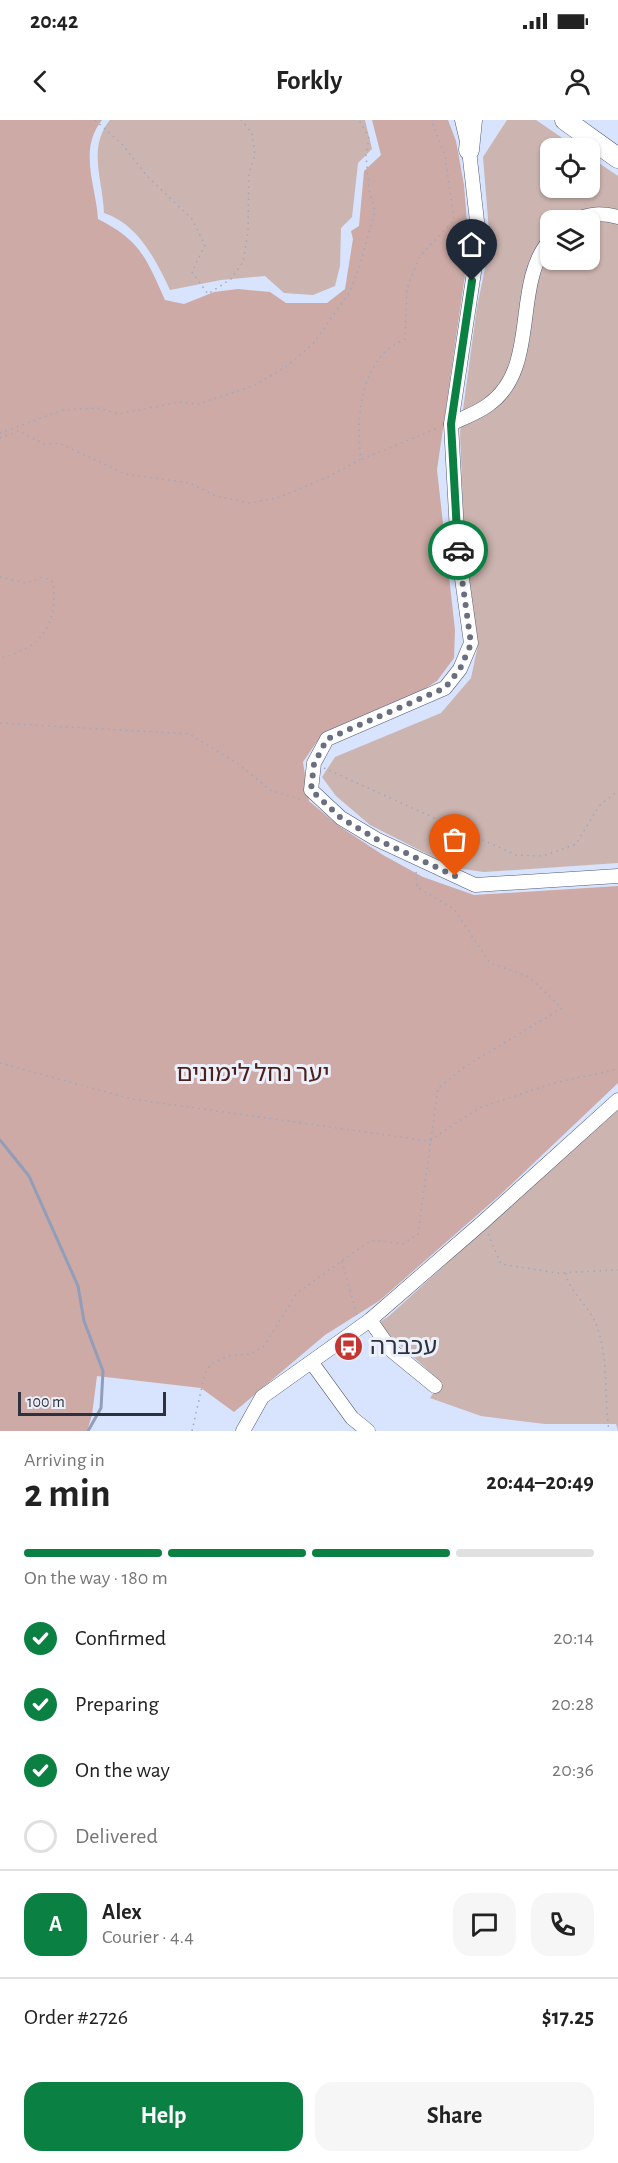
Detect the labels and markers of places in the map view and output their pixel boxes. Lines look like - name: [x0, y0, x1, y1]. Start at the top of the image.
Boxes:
- pin: [446, 219, 497, 281]
- pin: [429, 814, 480, 876]
- bus stop icon: עכברה: [333, 1330, 365, 1362]
- place label: עכברה: [370, 1335, 437, 1359]

